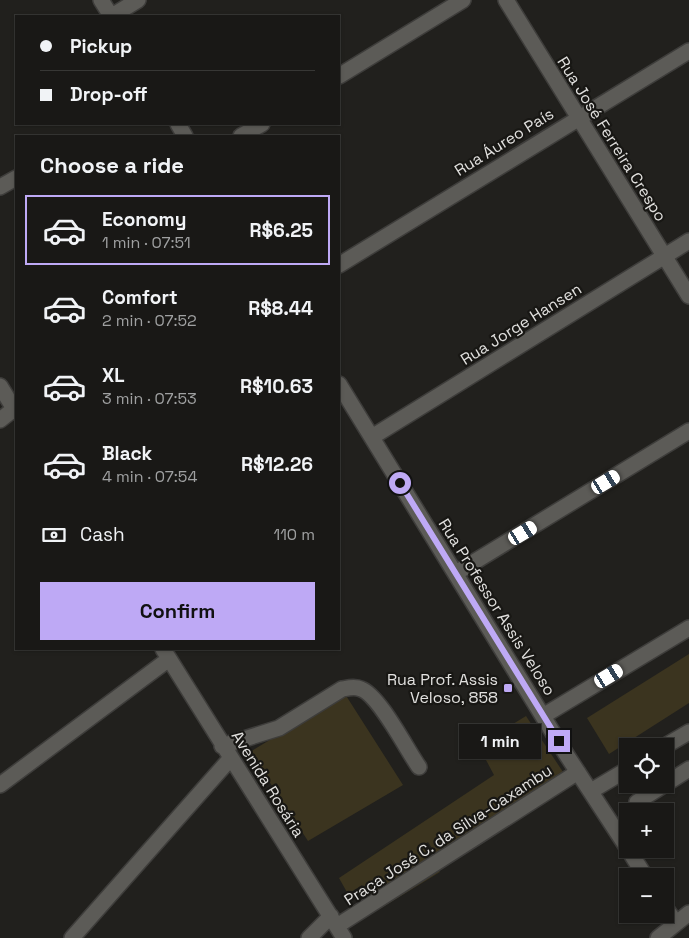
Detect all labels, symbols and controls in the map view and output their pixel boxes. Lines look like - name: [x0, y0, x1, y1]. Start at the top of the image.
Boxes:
- text: Pickup: [70, 34, 132, 59]
- street label: Rua José Ferreira Crespo: [553, 53, 671, 225]
- text: Drop-off: [70, 82, 148, 107]
- street label: Rua Áureo País: [450, 103, 558, 181]
- text: Choose a ride: [40, 151, 184, 179]
- text: Economy: [102, 207, 186, 232]
- icon: car: [42, 208, 87, 253]
- text: R$6.25: [249, 218, 313, 243]
- text: 1 min · 07:51: [102, 232, 191, 253]
- street label: Rua Jorge Hansen: [457, 278, 585, 370]
- text: Comfort: [102, 285, 178, 310]
- icon: car: [42, 286, 87, 331]
- text: R$8.44: [248, 296, 313, 321]
- text: 2 min · 07:52: [102, 310, 197, 331]
- text: XL: [102, 363, 125, 388]
- icon: car: [42, 364, 87, 409]
- text: R$10.63: [240, 374, 313, 399]
- text: 3 min · 07:53: [102, 388, 197, 409]
- text: Black: [102, 441, 152, 466]
- icon: car: [42, 442, 87, 487]
- text: R$12.26: [241, 452, 313, 477]
- text: 4 min · 07:54: [102, 466, 197, 487]
- car: [589, 468, 622, 496]
- route start: [389, 472, 411, 494]
- street label: Rua Professor Assis Veloso: [434, 514, 560, 700]
- car: [506, 519, 539, 547]
- icon: cash: [40, 521, 68, 549]
- text: Cash: [80, 522, 125, 547]
- text: 110 m: [273, 524, 315, 545]
- button: Confirm: [40, 582, 315, 640]
- car: [592, 662, 625, 690]
- place label: Rua Prof. Assis Veloso, 858: [387, 669, 498, 708]
- marker: Rua Prof. Assis Veloso, 858: [502, 682, 514, 694]
- callout: 1 min: [459, 724, 542, 758]
- street label: Avenida Rosária: [227, 727, 309, 841]
- route end: [548, 730, 570, 752]
- text: 1 min: [480, 731, 520, 752]
- map controls: [619, 738, 674, 923]
- button: locate: [619, 738, 674, 793]
- street label: Praça José C. da Silva-Caxambu: [340, 760, 556, 910]
- button: +: [619, 803, 674, 858]
- button: −: [619, 868, 674, 923]

